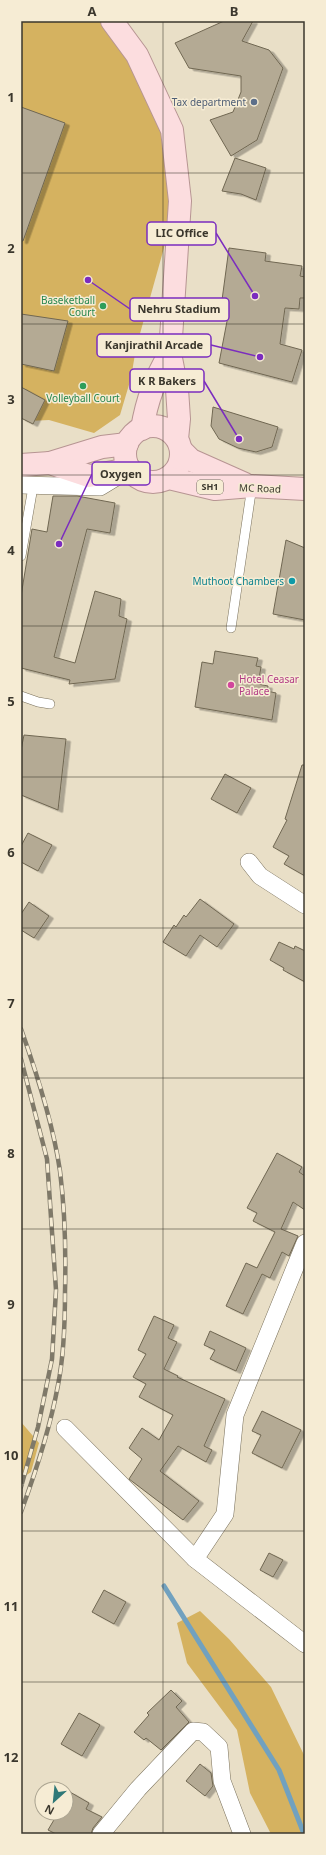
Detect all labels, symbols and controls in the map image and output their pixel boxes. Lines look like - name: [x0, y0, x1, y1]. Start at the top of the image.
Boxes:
- text: A: [88, 2, 97, 20]
- text: B: [230, 2, 238, 20]
- text: 1: [7, 88, 15, 106]
- place label: Tax department: [172, 95, 246, 109]
- marker: Tax department: [249, 97, 259, 107]
- callout: LIC Office: [147, 222, 216, 245]
- text: LIC Office: [155, 225, 209, 240]
- text: 2: [7, 239, 15, 257]
- place label: Baseketball Court: [41, 293, 95, 319]
- callout: Nehru Stadium: [130, 298, 229, 321]
- marker: Baseketball Court: [98, 301, 108, 311]
- text: Nehru Stadium: [137, 301, 221, 316]
- callout: Kanjirathil Arcade: [97, 334, 211, 357]
- text: Kanjirathil Arcade: [105, 337, 204, 352]
- callout: K R Bakers: [130, 369, 204, 392]
- text: K R Bakers: [138, 373, 196, 388]
- marker: Volleyball Court: [78, 381, 88, 391]
- text: 3: [7, 390, 15, 408]
- place label: Volleyball Court: [46, 391, 120, 405]
- callout: Oxygen: [92, 462, 150, 485]
- text: Oxygen: [100, 466, 142, 481]
- road number: SH1: [197, 480, 223, 494]
- street label: MC Road: [239, 480, 281, 496]
- text: 4: [7, 541, 15, 559]
- place label: Muthoot Chambers: [192, 574, 284, 588]
- marker: Muthoot Chambers: [287, 576, 297, 586]
- place label: Hotel Ceasar Palace: [239, 672, 299, 698]
- marker: Hotel Ceasar Palace: [226, 680, 236, 690]
- text: 5: [7, 692, 15, 710]
- text: 6: [7, 843, 15, 861]
- text: 7: [7, 994, 15, 1012]
- text: 8: [7, 1144, 15, 1162]
- text: 9: [7, 1295, 15, 1313]
- text: 10: [4, 1446, 18, 1464]
- text: 11: [4, 1597, 18, 1615]
- text: 12: [4, 1748, 18, 1766]
- north arrow: [34, 1781, 74, 1821]
- text: N: [42, 1802, 57, 1819]

